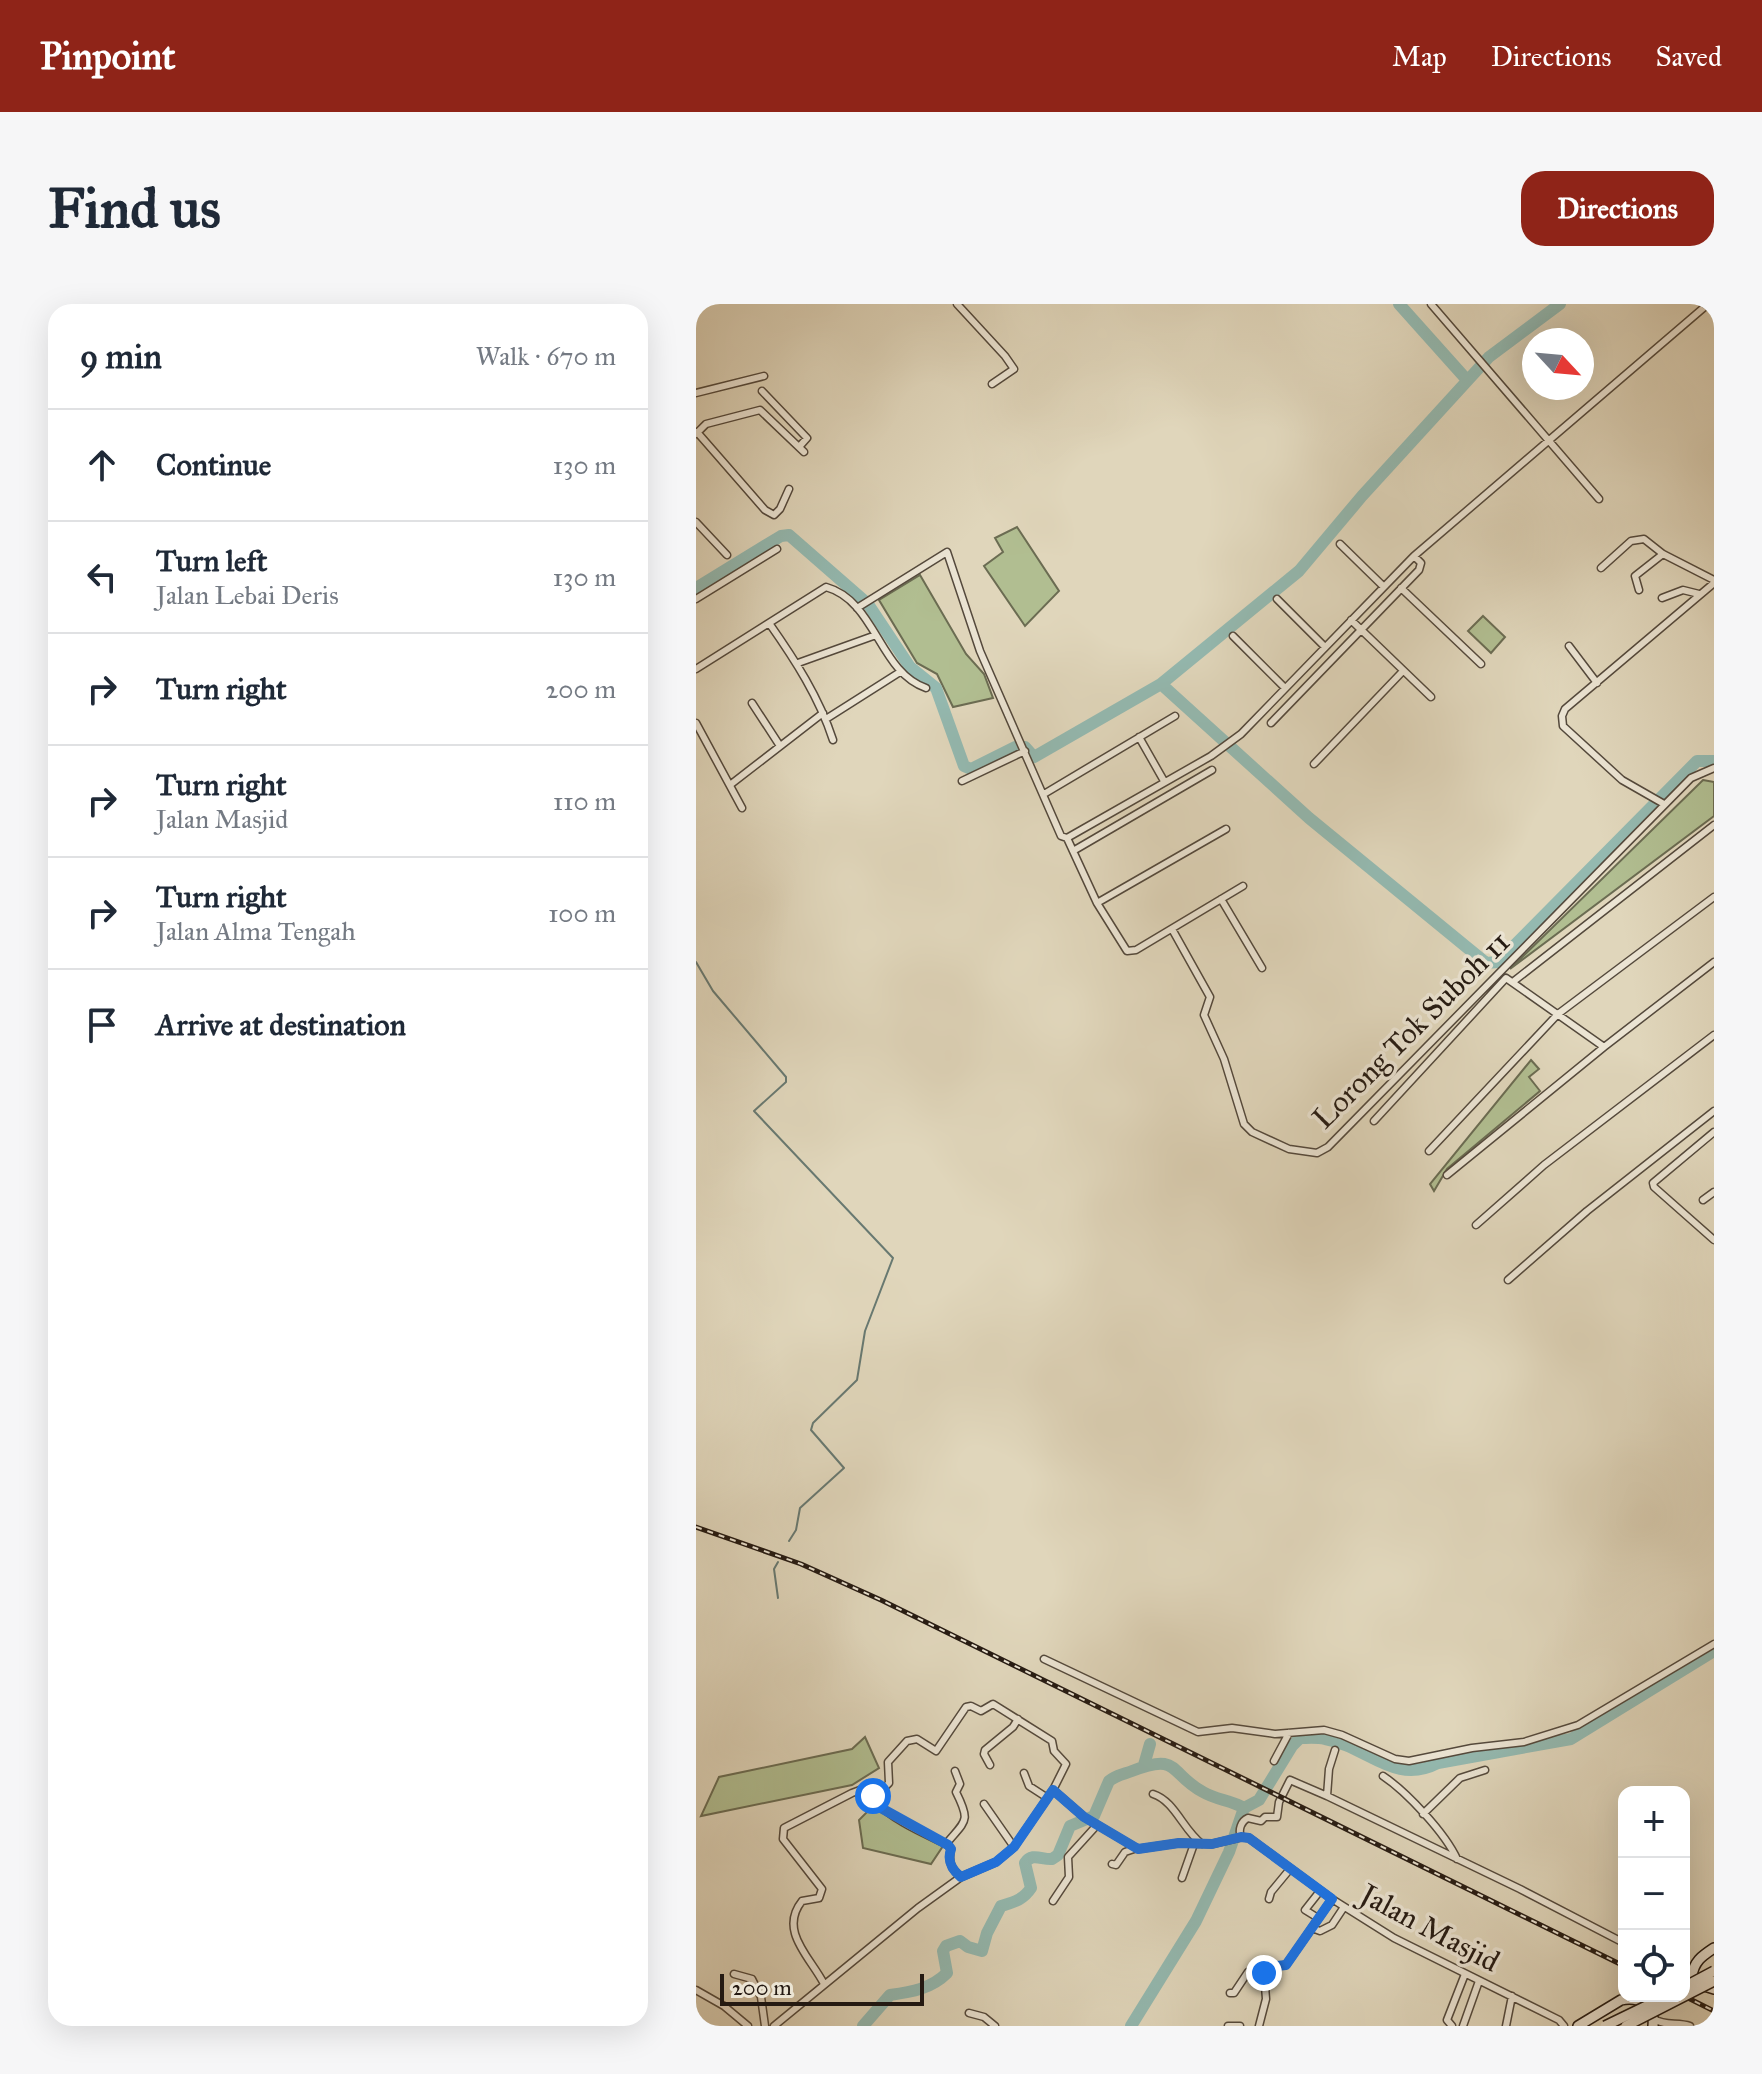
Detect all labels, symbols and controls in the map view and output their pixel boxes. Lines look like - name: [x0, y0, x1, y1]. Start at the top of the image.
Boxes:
- text: Pinpoint: [40, 33, 176, 79]
- text: Map: [1392, 39, 1447, 74]
- text: Directions: [1491, 39, 1612, 74]
- text: Saved: [1656, 39, 1722, 74]
- button: Directions: [1521, 171, 1714, 246]
- text: Find us: [48, 174, 221, 242]
- north arrow: [1522, 328, 1594, 400]
- text: 9 min: [80, 336, 162, 377]
- text: Walk · 670 m: [476, 340, 616, 372]
- icon: ahead: [80, 443, 124, 487]
- text: Continue: [156, 447, 271, 483]
- text: 130 m: [553, 449, 616, 481]
- text: Turn left: [156, 543, 267, 579]
- icon: left: [80, 555, 124, 599]
- text: 130 m: [553, 561, 616, 593]
- text: Jalan Lebai Deris: [156, 579, 339, 611]
- icon: right: [80, 667, 124, 711]
- text: Turn right: [156, 671, 287, 707]
- text: 200 m: [545, 673, 616, 705]
- text: Turn right: [156, 767, 287, 803]
- icon: right: [80, 779, 124, 823]
- text: 110 m: [553, 785, 616, 817]
- text: Jalan Masjid: [156, 803, 288, 835]
- text: Turn right: [156, 879, 287, 915]
- icon: right: [80, 891, 124, 935]
- text: 100 m: [548, 897, 616, 929]
- text: Jalan Alma Tengah: [156, 915, 356, 947]
- street label: Lorong Tok Suboh 11: [1305, 924, 1517, 1136]
- icon: arrive: [80, 1003, 124, 1047]
- text: Arrive at destination: [156, 1007, 406, 1043]
- route start: [855, 1778, 891, 1814]
- map controls: [1618, 1786, 1690, 2002]
- button: +: [1618, 1786, 1690, 1858]
- button: −: [1618, 1858, 1690, 1930]
- street label: Jalan Masjid: [1352, 1875, 1506, 1980]
- button: locate: [1618, 1930, 1690, 2002]
- route end: [1246, 1955, 1282, 1991]
- scale bar: [720, 1970, 924, 2006]
- text: 200 m: [732, 1974, 792, 2001]

